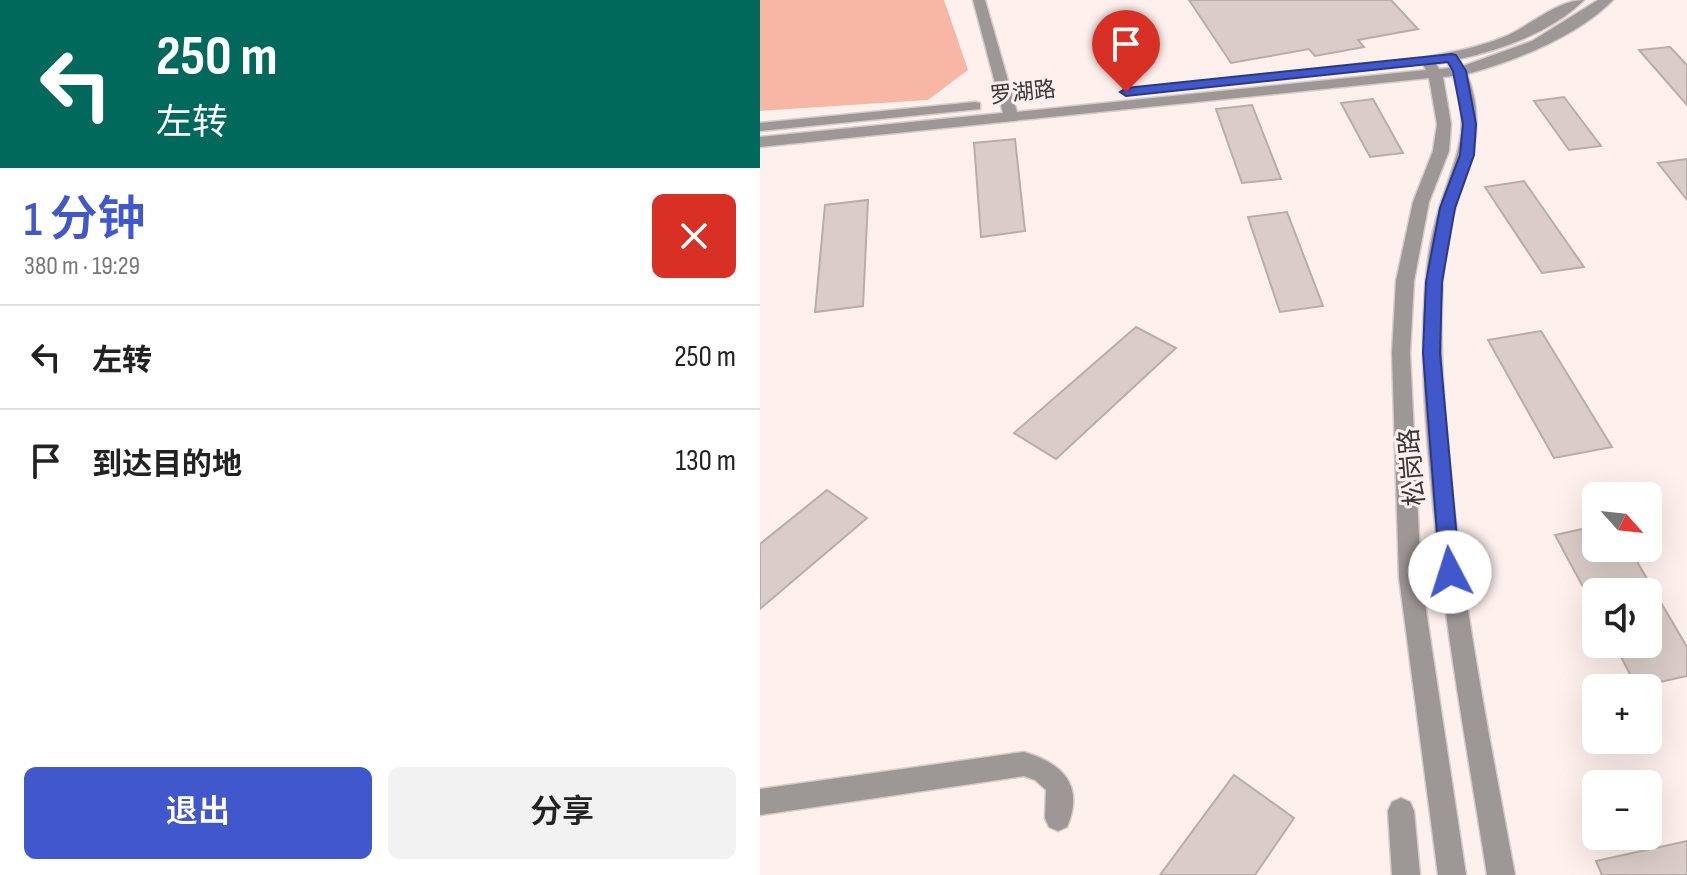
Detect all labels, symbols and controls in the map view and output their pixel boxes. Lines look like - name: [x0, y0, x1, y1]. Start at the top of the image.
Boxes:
- pin: [1092, 10, 1160, 92]
- icon: arrive: [1104, 22, 1148, 66]
- text: 250 m: [156, 24, 278, 91]
- icon: left: [24, 32, 128, 136]
- street label: 罗湖路: [989, 76, 1057, 110]
- text: 左转: [156, 102, 228, 145]
- text: 1 分钟: [24, 192, 146, 249]
- button: close: [652, 194, 736, 278]
- text: 380 m · 19:29: [24, 251, 140, 282]
- icon: left: [24, 335, 68, 379]
- text: 250 m: [674, 339, 736, 375]
- text: 左转: [92, 343, 152, 379]
- street label: 松岗路: [1394, 427, 1432, 507]
- icon: arrive: [24, 439, 68, 483]
- text: 130 m: [676, 443, 736, 479]
- text: 到达目的地: [92, 447, 242, 483]
- north arrow: [1582, 482, 1662, 562]
- map controls: [1582, 482, 1662, 850]
- position arrow: [1408, 530, 1492, 614]
- button: sound: [1582, 578, 1662, 658]
- button: +: [1582, 674, 1662, 754]
- button: 退出: [24, 767, 372, 859]
- button: 分享: [388, 767, 736, 859]
- button: −: [1582, 770, 1662, 850]

